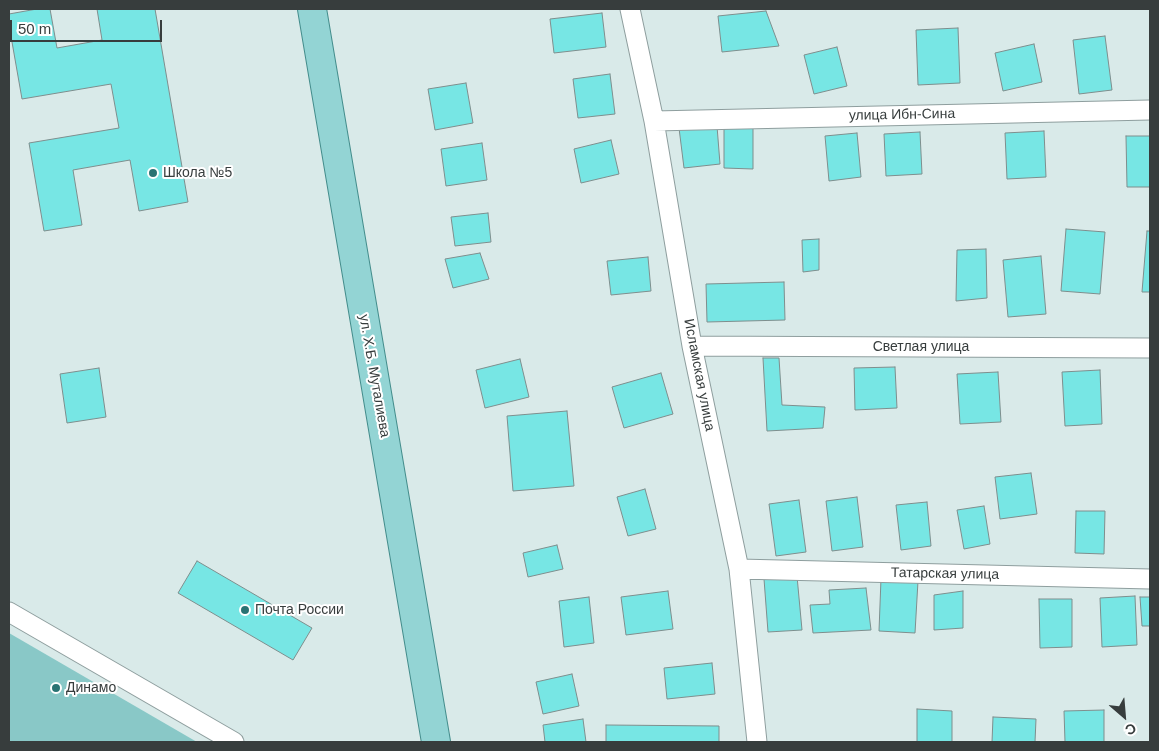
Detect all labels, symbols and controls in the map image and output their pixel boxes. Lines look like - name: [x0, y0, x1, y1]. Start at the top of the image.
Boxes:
- scale bar: [12, 10, 165, 42]
- text: 50 m: [18, 20, 51, 37]
- street label: улица Ибн-Сина: [849, 106, 955, 124]
- place label: Школа №5: [163, 165, 232, 181]
- marker: Школа №5: [147, 167, 159, 179]
- street label: ул. Х.Б. Муталиева: [355, 313, 393, 439]
- street label: Исламская улица: [680, 318, 718, 432]
- street label: Светлая улица: [873, 339, 969, 355]
- street label: Татарская улица: [891, 565, 999, 583]
- place label: Почта России: [255, 602, 344, 618]
- marker: Почта России: [239, 604, 251, 616]
- place label: Динамо: [66, 680, 116, 696]
- marker: Динамо: [50, 682, 62, 694]
- north arrow: [1099, 691, 1149, 741]
- text: С: [1123, 720, 1139, 739]

